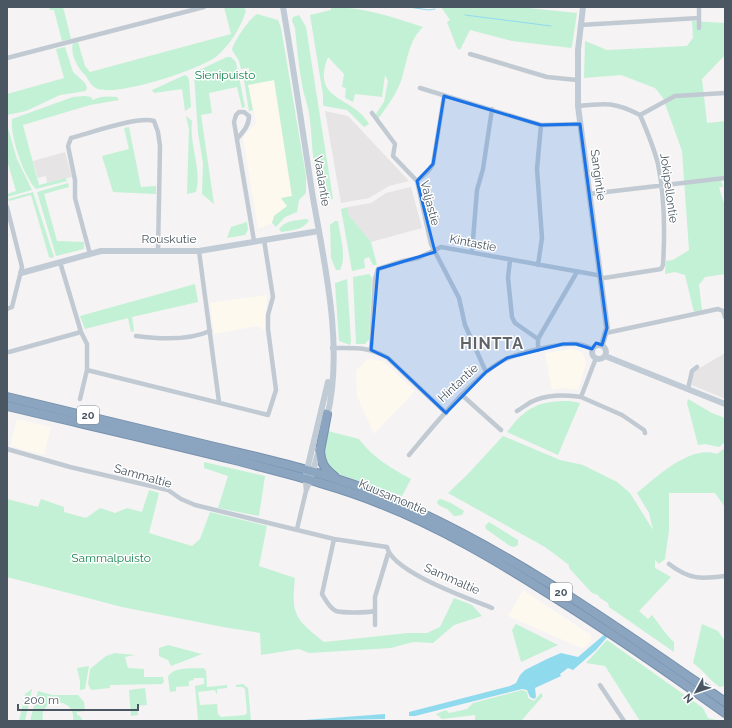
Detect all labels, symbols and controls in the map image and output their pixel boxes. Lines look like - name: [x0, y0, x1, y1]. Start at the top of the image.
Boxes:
- park label: Sienipuisto: [195, 68, 255, 82]
- street label: Sangintie: [587, 149, 609, 201]
- street label: Jokipellontie: [657, 152, 681, 224]
- street label: Vaalantie: [311, 155, 333, 207]
- street label: Valjastie: [417, 179, 443, 227]
- street label: Rouskutie: [142, 232, 196, 246]
- street label: Kintastie: [448, 232, 498, 254]
- district label: HINTTA: [460, 334, 524, 353]
- street label: Hintantie: [435, 361, 481, 405]
- road number: 20: [77, 406, 99, 424]
- street label: Sammaltie: [113, 461, 173, 491]
- street label: Kuusamontie: [357, 476, 429, 518]
- park label: Sammalpuisto: [71, 551, 151, 565]
- street label: Sammaltie: [422, 561, 482, 597]
- road number: 20: [550, 583, 572, 601]
- north arrow: [676, 672, 716, 712]
- scale bar: [18, 686, 138, 712]
- text: N: [681, 691, 696, 706]
- text: 200 m: [24, 693, 59, 707]

